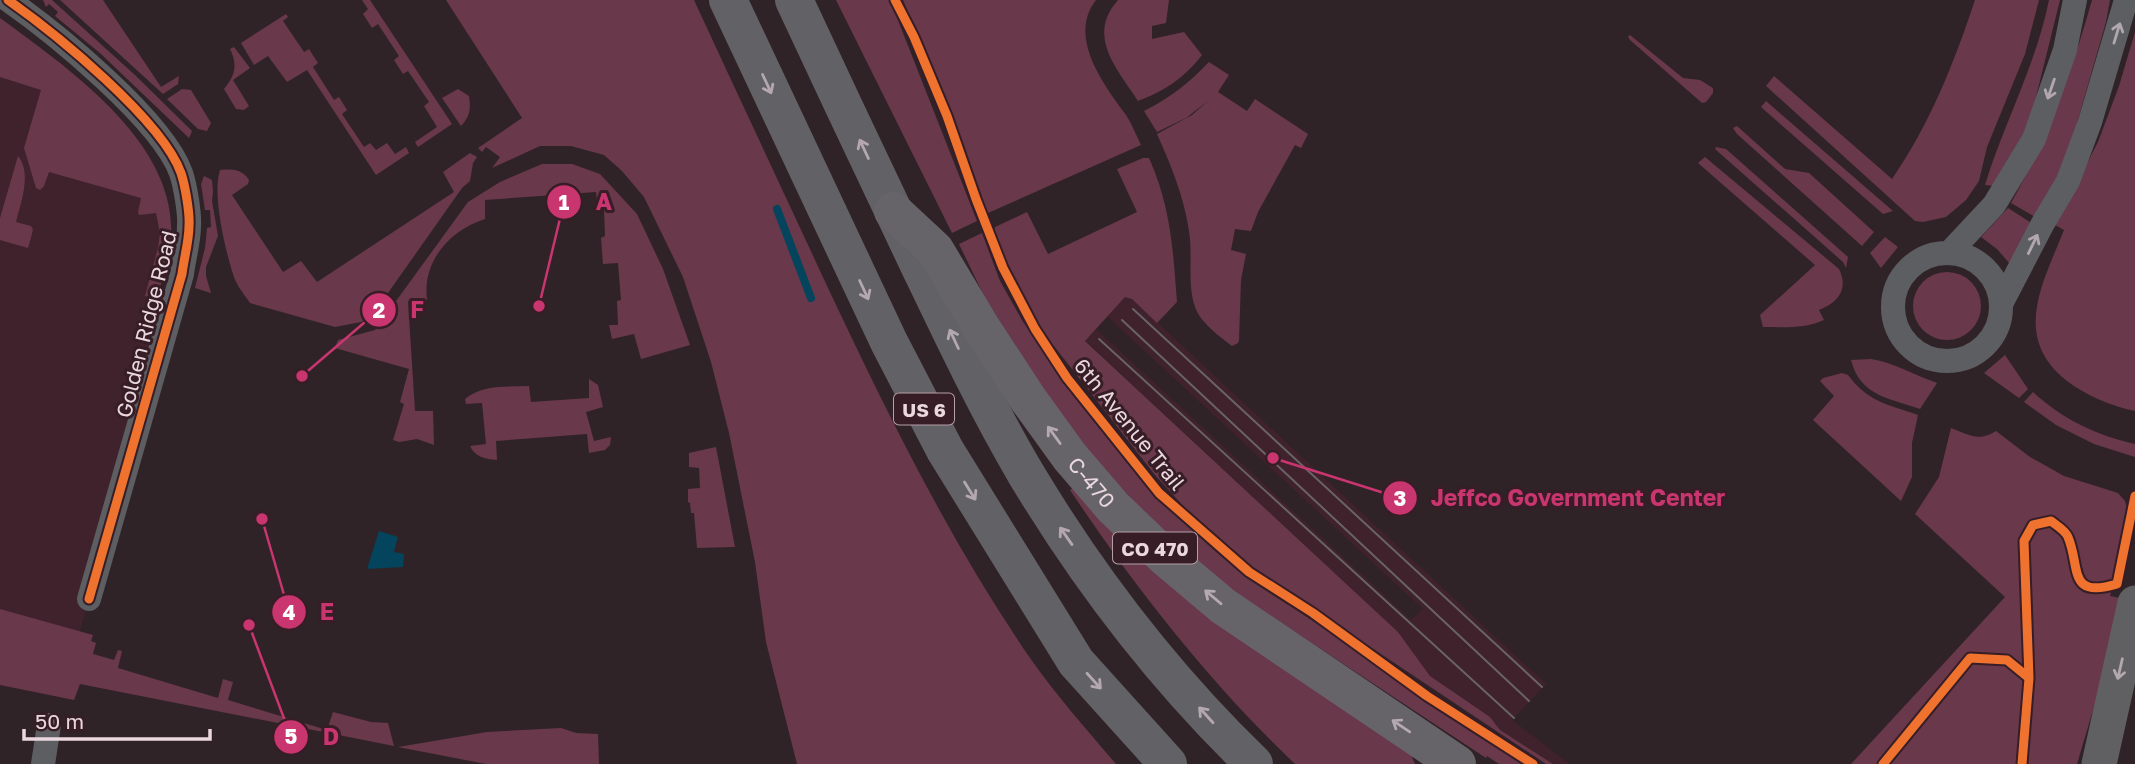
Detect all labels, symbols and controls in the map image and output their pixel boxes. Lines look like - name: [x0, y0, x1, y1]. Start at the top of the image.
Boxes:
- one-way arrow: [2111, 23, 2124, 45]
- one-way arrow: [761, 73, 775, 94]
- one-way arrow: [2044, 78, 2056, 100]
- one-way arrow: [857, 139, 870, 160]
- callout: A: [546, 180, 626, 224]
- text: A: [596, 187, 613, 215]
- text: 1: [559, 189, 570, 215]
- street label: Golden Ridge Road: [110, 228, 182, 420]
- one-way arrow: [2027, 234, 2040, 255]
- one-way arrow: [858, 279, 871, 300]
- callout: F: [362, 288, 438, 332]
- text: F: [410, 295, 424, 323]
- text: 2: [373, 297, 386, 323]
- one-way arrow: [947, 328, 960, 350]
- street label: 6th Avenue Trail: [1069, 353, 1191, 495]
- road number: US 6: [894, 394, 954, 424]
- one-way arrow: [1047, 426, 1062, 445]
- street label: C-470: [1063, 451, 1121, 513]
- callout: Jeffco Government Center: [1382, 476, 1740, 520]
- one-way arrow: [963, 481, 977, 501]
- text: Jeffco Government Center: [1431, 483, 1725, 511]
- text: 3: [1394, 485, 1406, 511]
- one-way arrow: [1059, 527, 1074, 546]
- road number: CO 470: [1113, 533, 1197, 564]
- callout: E: [271, 590, 348, 634]
- one-way arrow: [1205, 590, 1223, 605]
- text: E: [320, 597, 334, 625]
- text: 4: [282, 599, 296, 625]
- one-way arrow: [2113, 657, 2127, 680]
- one-way arrow: [1086, 672, 1102, 690]
- scale bar: [24, 698, 210, 742]
- one-way arrow: [1198, 706, 1214, 724]
- text: 50 m: [35, 708, 84, 734]
- callout: D: [274, 715, 353, 759]
- one-way arrow: [1392, 719, 1411, 733]
- text: D: [323, 722, 339, 750]
- text: 5: [285, 723, 298, 749]

